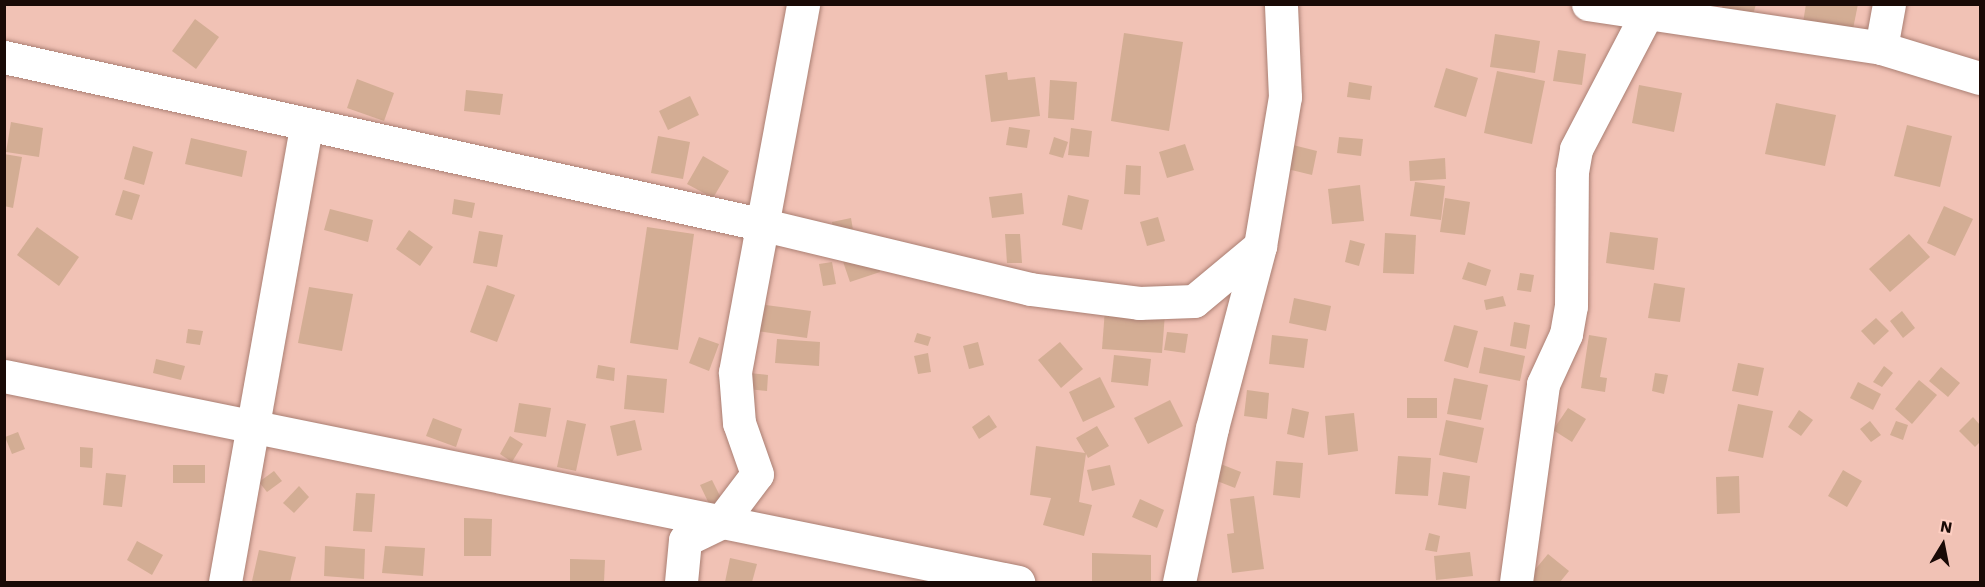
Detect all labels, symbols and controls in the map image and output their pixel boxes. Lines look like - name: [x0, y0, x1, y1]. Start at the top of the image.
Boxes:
- north arrow: [1913, 515, 1973, 575]
- text: N: [1939, 516, 1954, 537]

